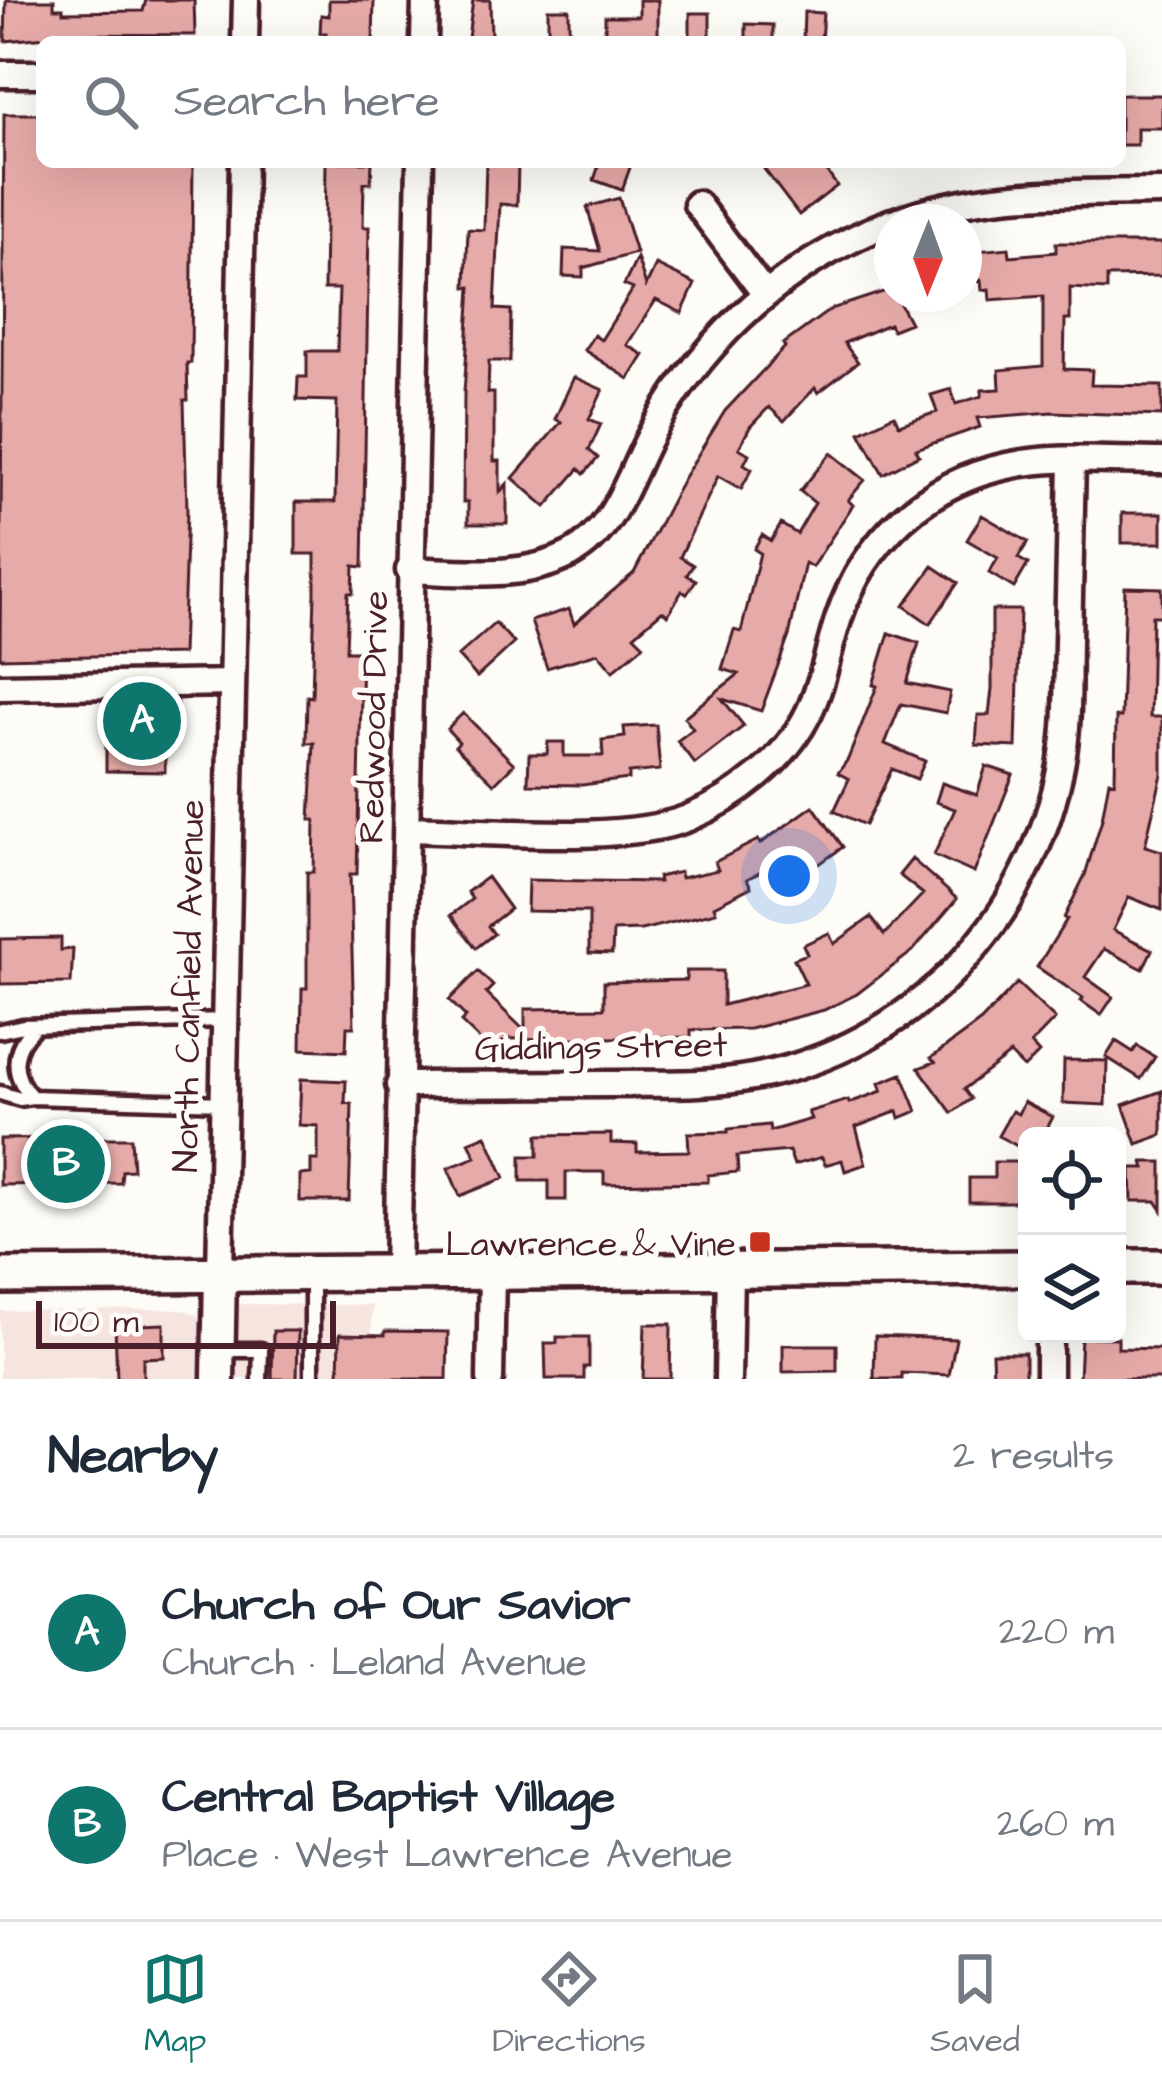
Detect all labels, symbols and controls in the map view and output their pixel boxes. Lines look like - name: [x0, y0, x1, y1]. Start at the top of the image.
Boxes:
- search box: [36, 36, 1126, 168]
- icon: search: [78, 69, 144, 135]
- text: Search here: [174, 71, 440, 133]
- north arrow: [874, 204, 982, 312]
- street label: Redwood Drive: [347, 590, 402, 844]
- pin: A: [103, 676, 181, 766]
- street label: North Canfield Avenue: [161, 799, 218, 1173]
- your location: [759, 846, 819, 906]
- street label: Giddings Street: [474, 1020, 728, 1076]
- pin: B: [27, 1119, 105, 1209]
- map controls: [1018, 1127, 1126, 1343]
- button: locate: [1018, 1127, 1126, 1235]
- place label: Lawrence & Vine: [446, 1219, 736, 1270]
- marker: Lawrence & Vine: [747, 1229, 773, 1255]
- button: layers: [1018, 1235, 1126, 1343]
- scale bar: [36, 1295, 336, 1348]
- text: 100 m: [54, 1299, 139, 1345]
- text: Nearby: [48, 1422, 218, 1493]
- text: 2 results: [953, 1430, 1114, 1484]
- text: Church of Our Savior: [162, 1575, 631, 1637]
- text: A: [75, 1606, 99, 1660]
- text: 220 m: [999, 1606, 1114, 1660]
- text: Church · Leland Avenue: [162, 1637, 587, 1691]
- text: Central Baptist Village: [162, 1767, 615, 1829]
- text: B: [73, 1798, 101, 1852]
- text: 260 m: [997, 1798, 1114, 1852]
- text: Place · West Lawrence Avenue: [162, 1829, 733, 1883]
- tab: Map: [142, 1946, 208, 2064]
- tab: Directions: [492, 1946, 646, 2064]
- tab: Saved: [930, 1946, 1020, 2064]

